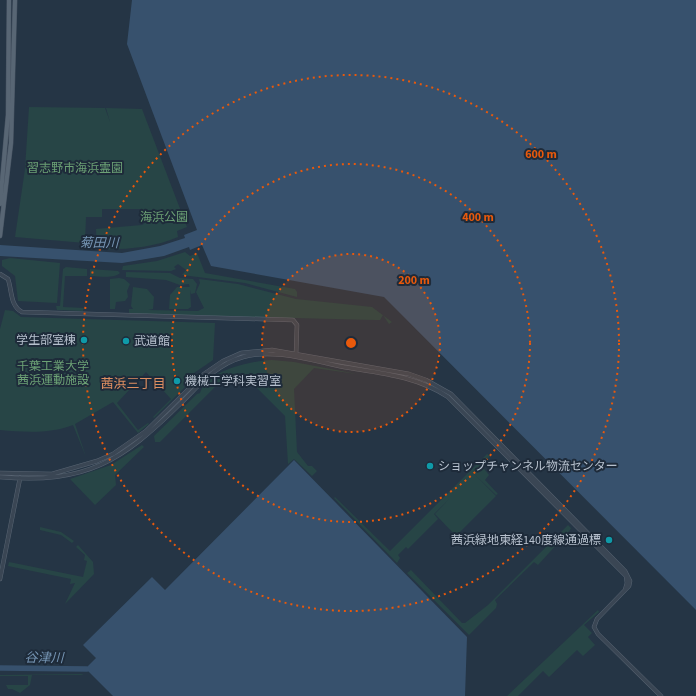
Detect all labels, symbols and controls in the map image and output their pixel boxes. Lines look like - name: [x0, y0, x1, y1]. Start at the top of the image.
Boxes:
- text: 600 m: [525, 146, 557, 163]
- park label: 習志野市海浜霊園: [27, 160, 123, 177]
- park label: 海浜公園: [140, 209, 188, 226]
- text: 400 m: [462, 209, 494, 226]
- water label: 菊田川: [79, 234, 121, 252]
- text: 200 m: [398, 272, 430, 289]
- place label: 学生部室棟: [16, 332, 76, 349]
- place label: 武道館: [134, 333, 170, 350]
- marker: 学生部室棟: [79, 335, 89, 345]
- marker: 武道館: [121, 336, 131, 346]
- centre of rings: [344, 336, 358, 350]
- park label: 千葉工業大学 茜浜運動施設: [17, 358, 89, 389]
- place label: 機械工学科実習室: [185, 373, 281, 390]
- district label: 茜浜三丁目: [100, 375, 166, 393]
- marker: 機械工学科実習室: [172, 376, 182, 386]
- place label: ショップチャンネル物流センター: [438, 458, 618, 475]
- marker: ショップチャンネル物流センター: [425, 461, 435, 471]
- place label: 茜浜緑地東経140度線通過標: [451, 532, 601, 549]
- marker: 茜浜緑地東経140度線通過標: [604, 535, 614, 545]
- water label: 谷津川: [24, 649, 66, 667]

